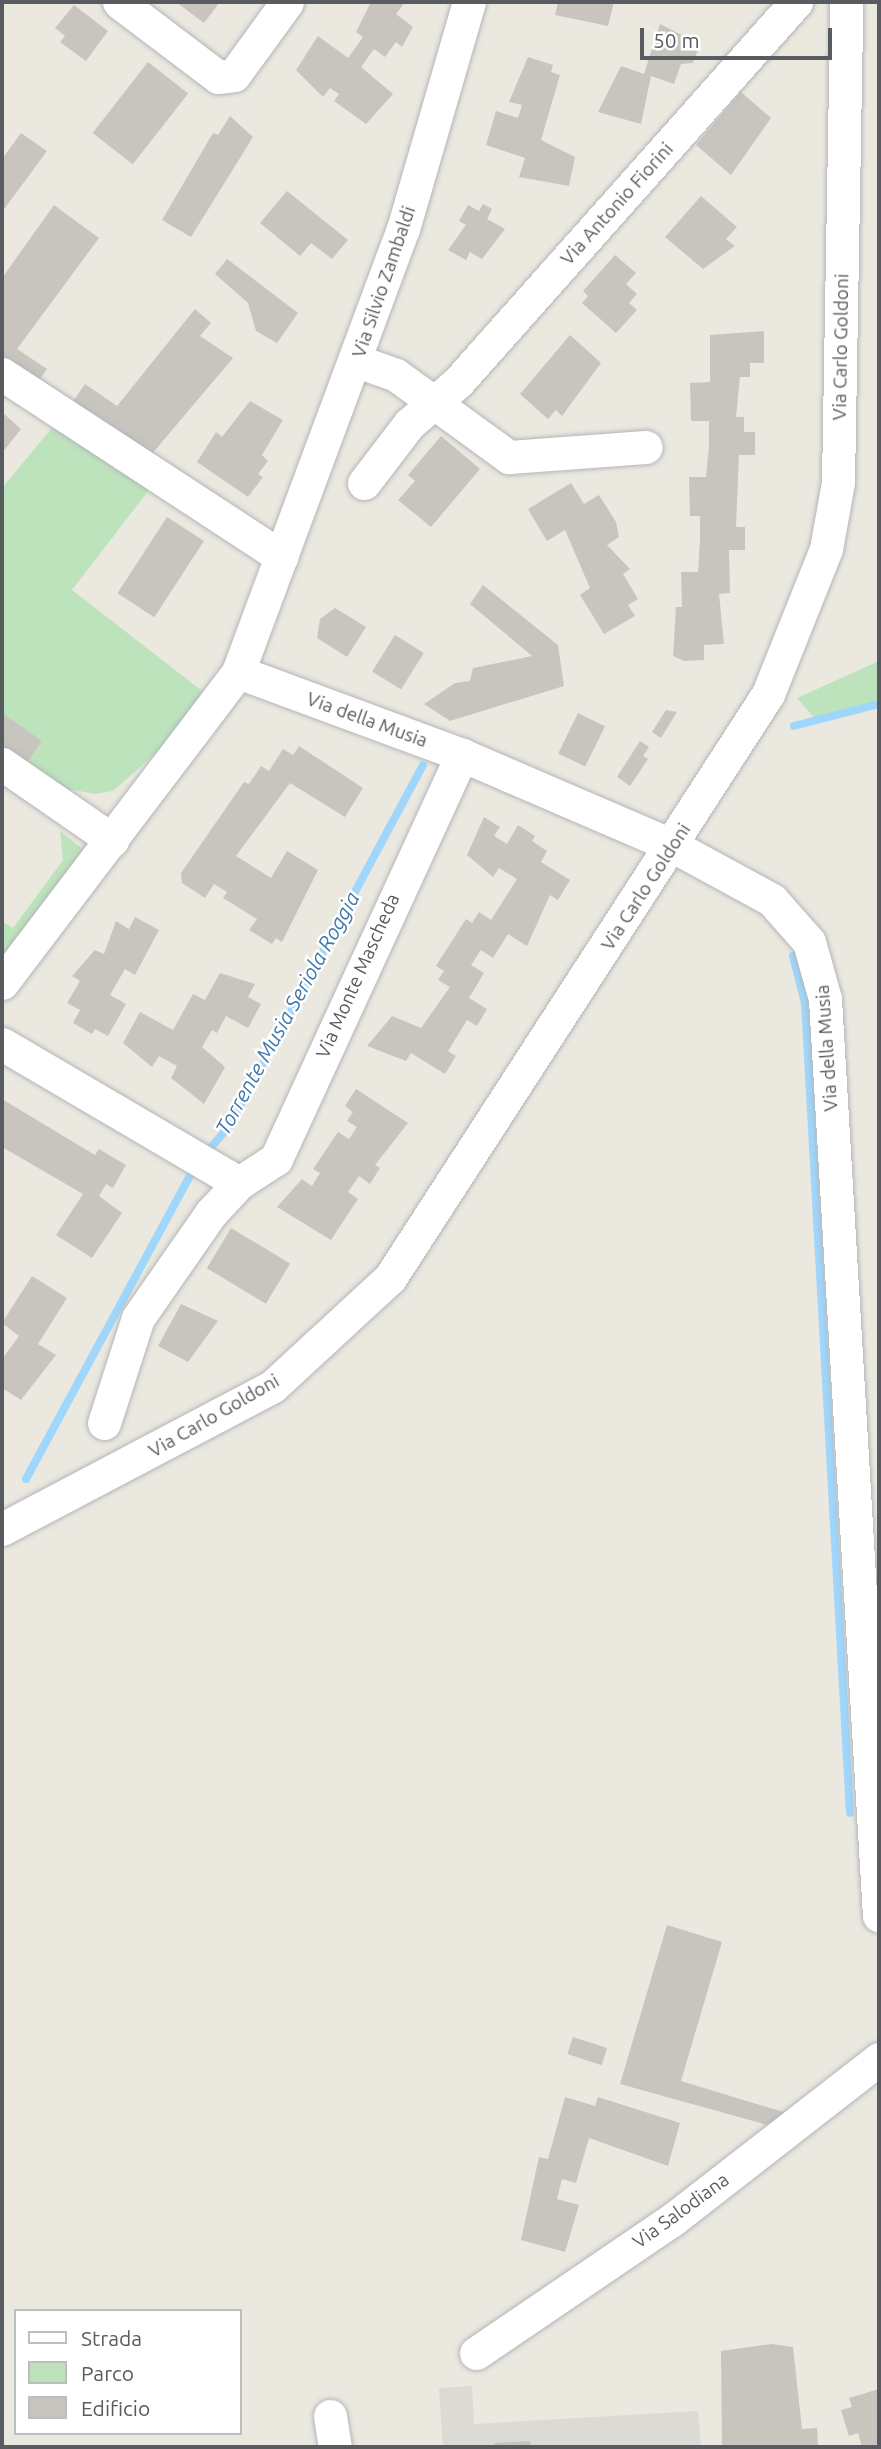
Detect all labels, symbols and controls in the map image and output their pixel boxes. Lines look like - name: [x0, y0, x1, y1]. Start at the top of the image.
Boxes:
- scale bar: [643, 14, 836, 58]
- text: 50 m: [653, 28, 700, 52]
- street label: Via Antonio Fiorini: [556, 138, 678, 270]
- street label: Via Silvio Zambaldi: [347, 203, 421, 361]
- street label: Via Carlo Goldoni: [828, 273, 854, 421]
- street label: Via della Musia: [303, 688, 431, 752]
- street label: Via Carlo Goldoni: [596, 819, 696, 955]
- water label: Torrente Musia Seriola Roggia: [210, 887, 364, 1139]
- street label: Via Monte Mascheda: [311, 890, 405, 1062]
- street label: Via della Musia: [811, 984, 843, 1112]
- street label: Via Carlo Goldoni: [145, 1369, 283, 1463]
- street label: Via Salodiana: [628, 2168, 734, 2254]
- legend: [14, 2309, 242, 2435]
- text: Strada: [81, 2326, 142, 2350]
- text: Parco: [81, 2361, 134, 2385]
- text: Edificio: [81, 2396, 150, 2420]

